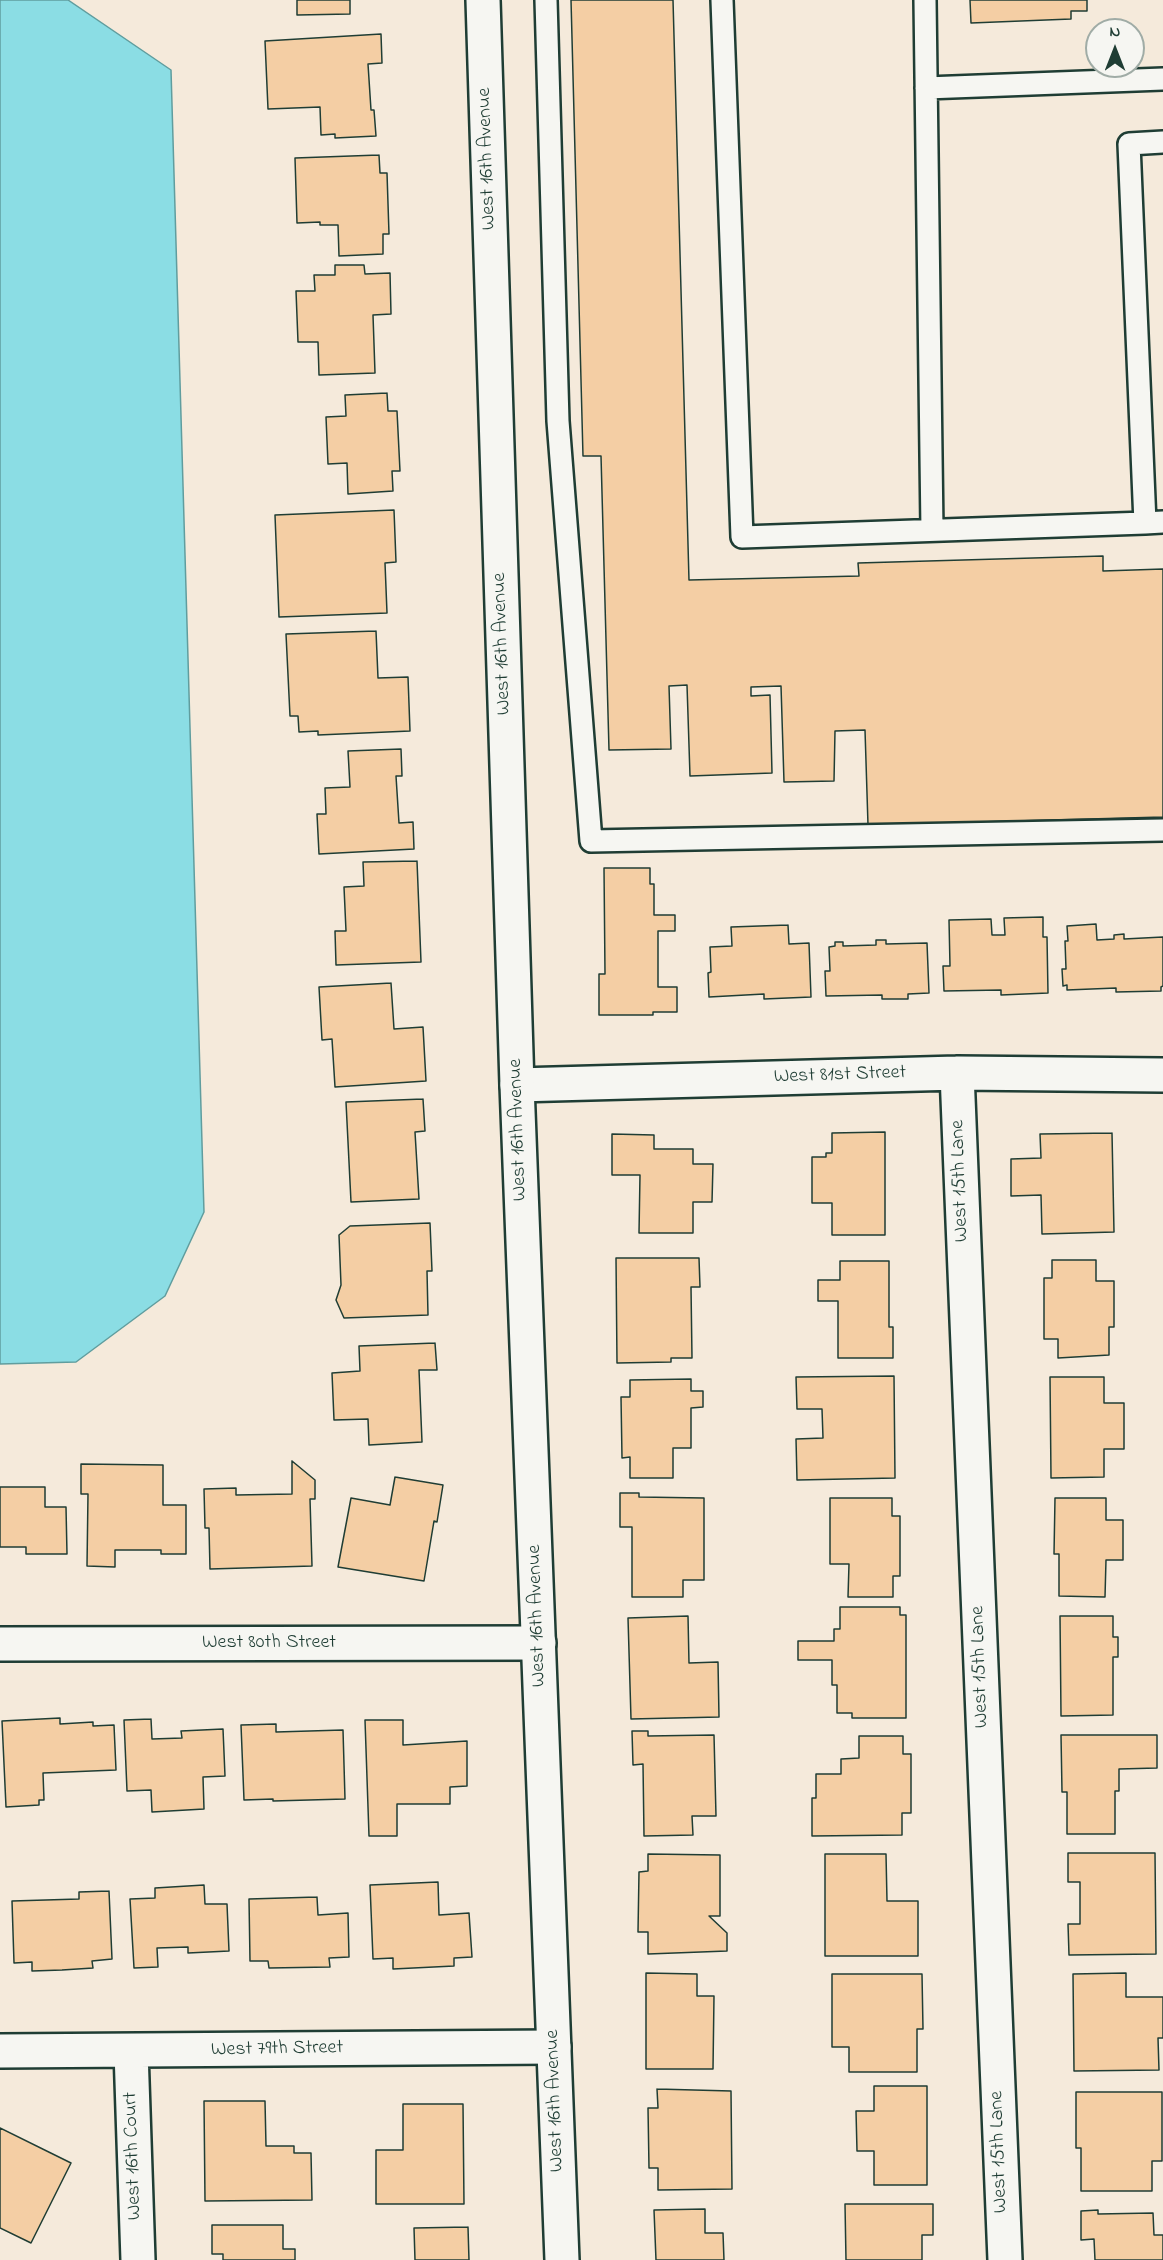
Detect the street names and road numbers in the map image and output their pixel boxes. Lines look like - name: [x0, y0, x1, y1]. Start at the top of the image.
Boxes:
- street label: West 16th Avenue: [474, 87, 502, 231]
- street label: West 16th Avenue: [489, 572, 517, 716]
- street label: West 16th Avenue: [505, 1058, 533, 1202]
- street label: West 81st Street: [773, 1062, 907, 1090]
- street label: West 15th Lane: [947, 1119, 975, 1243]
- street label: West 16th Avenue: [524, 1544, 552, 1688]
- street label: West 15th Lane: [967, 1605, 995, 1729]
- street label: West 80th Street: [202, 1632, 336, 1656]
- street label: West 16th Avenue: [542, 2029, 570, 2173]
- street label: West 79th Street: [211, 2037, 343, 2063]
- street label: West 15th Lane: [986, 2090, 1014, 2214]
- street label: West 16th Court: [120, 2091, 148, 2221]

